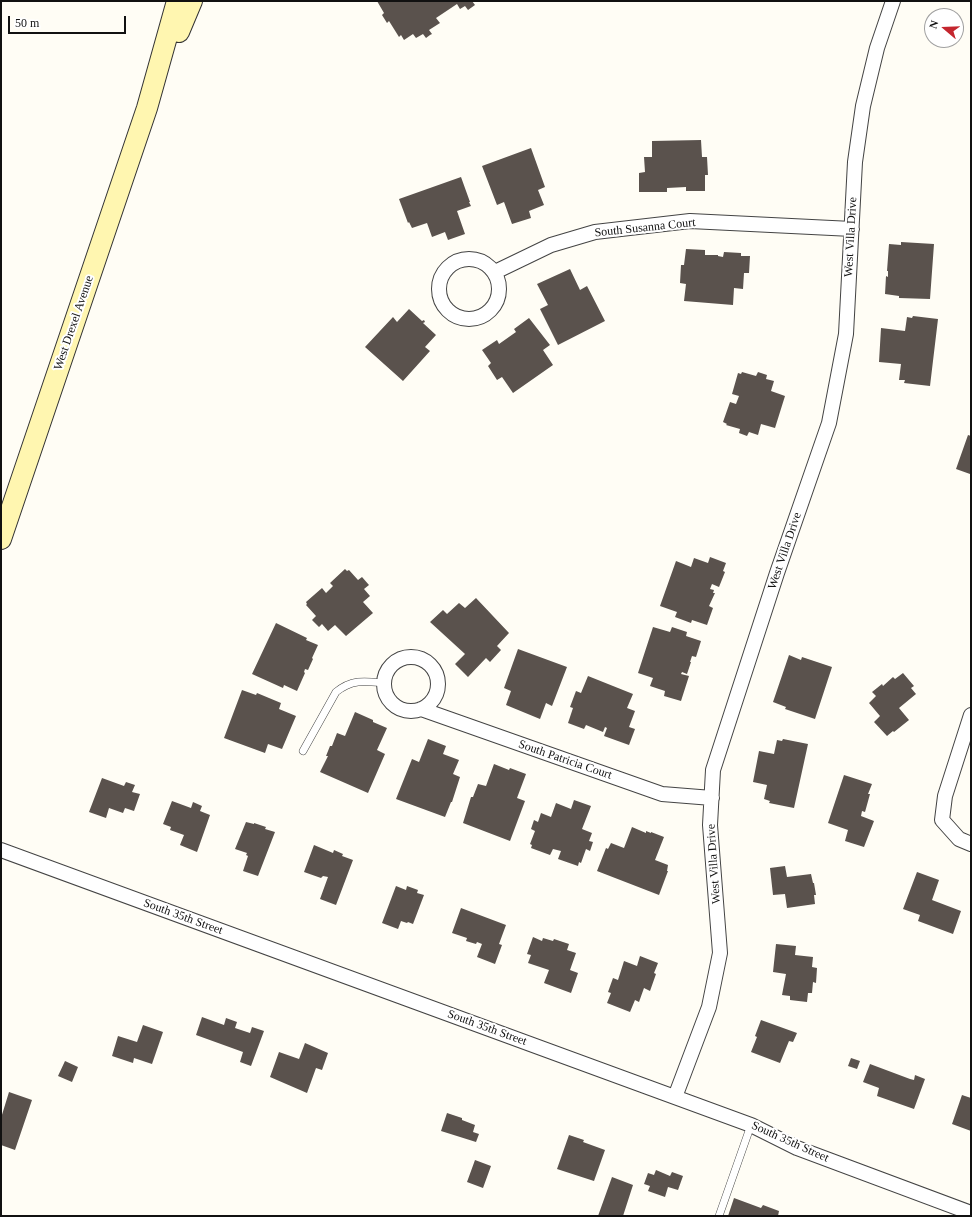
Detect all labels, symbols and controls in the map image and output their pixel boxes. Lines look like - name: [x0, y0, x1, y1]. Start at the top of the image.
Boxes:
- scale bar: [10, 8, 128, 34]
- north arrow: [924, 8, 964, 48]
- text: 50 m: [15, 16, 39, 30]
- text: N: [927, 19, 941, 30]
- street label: West Villa Drive: [842, 197, 860, 277]
- street label: South Susanna Court: [594, 216, 696, 240]
- street label: West Drexel Avenue: [51, 274, 97, 372]
- street label: West Villa Drive: [765, 511, 805, 591]
- street label: South Patricia Court: [516, 737, 614, 783]
- street label: West Villa Drive: [704, 823, 724, 905]
- street label: South 35th Street: [141, 896, 225, 938]
- street label: South 35th Street: [445, 1007, 529, 1049]
- street label: South 35th Street: [749, 1118, 831, 1166]

